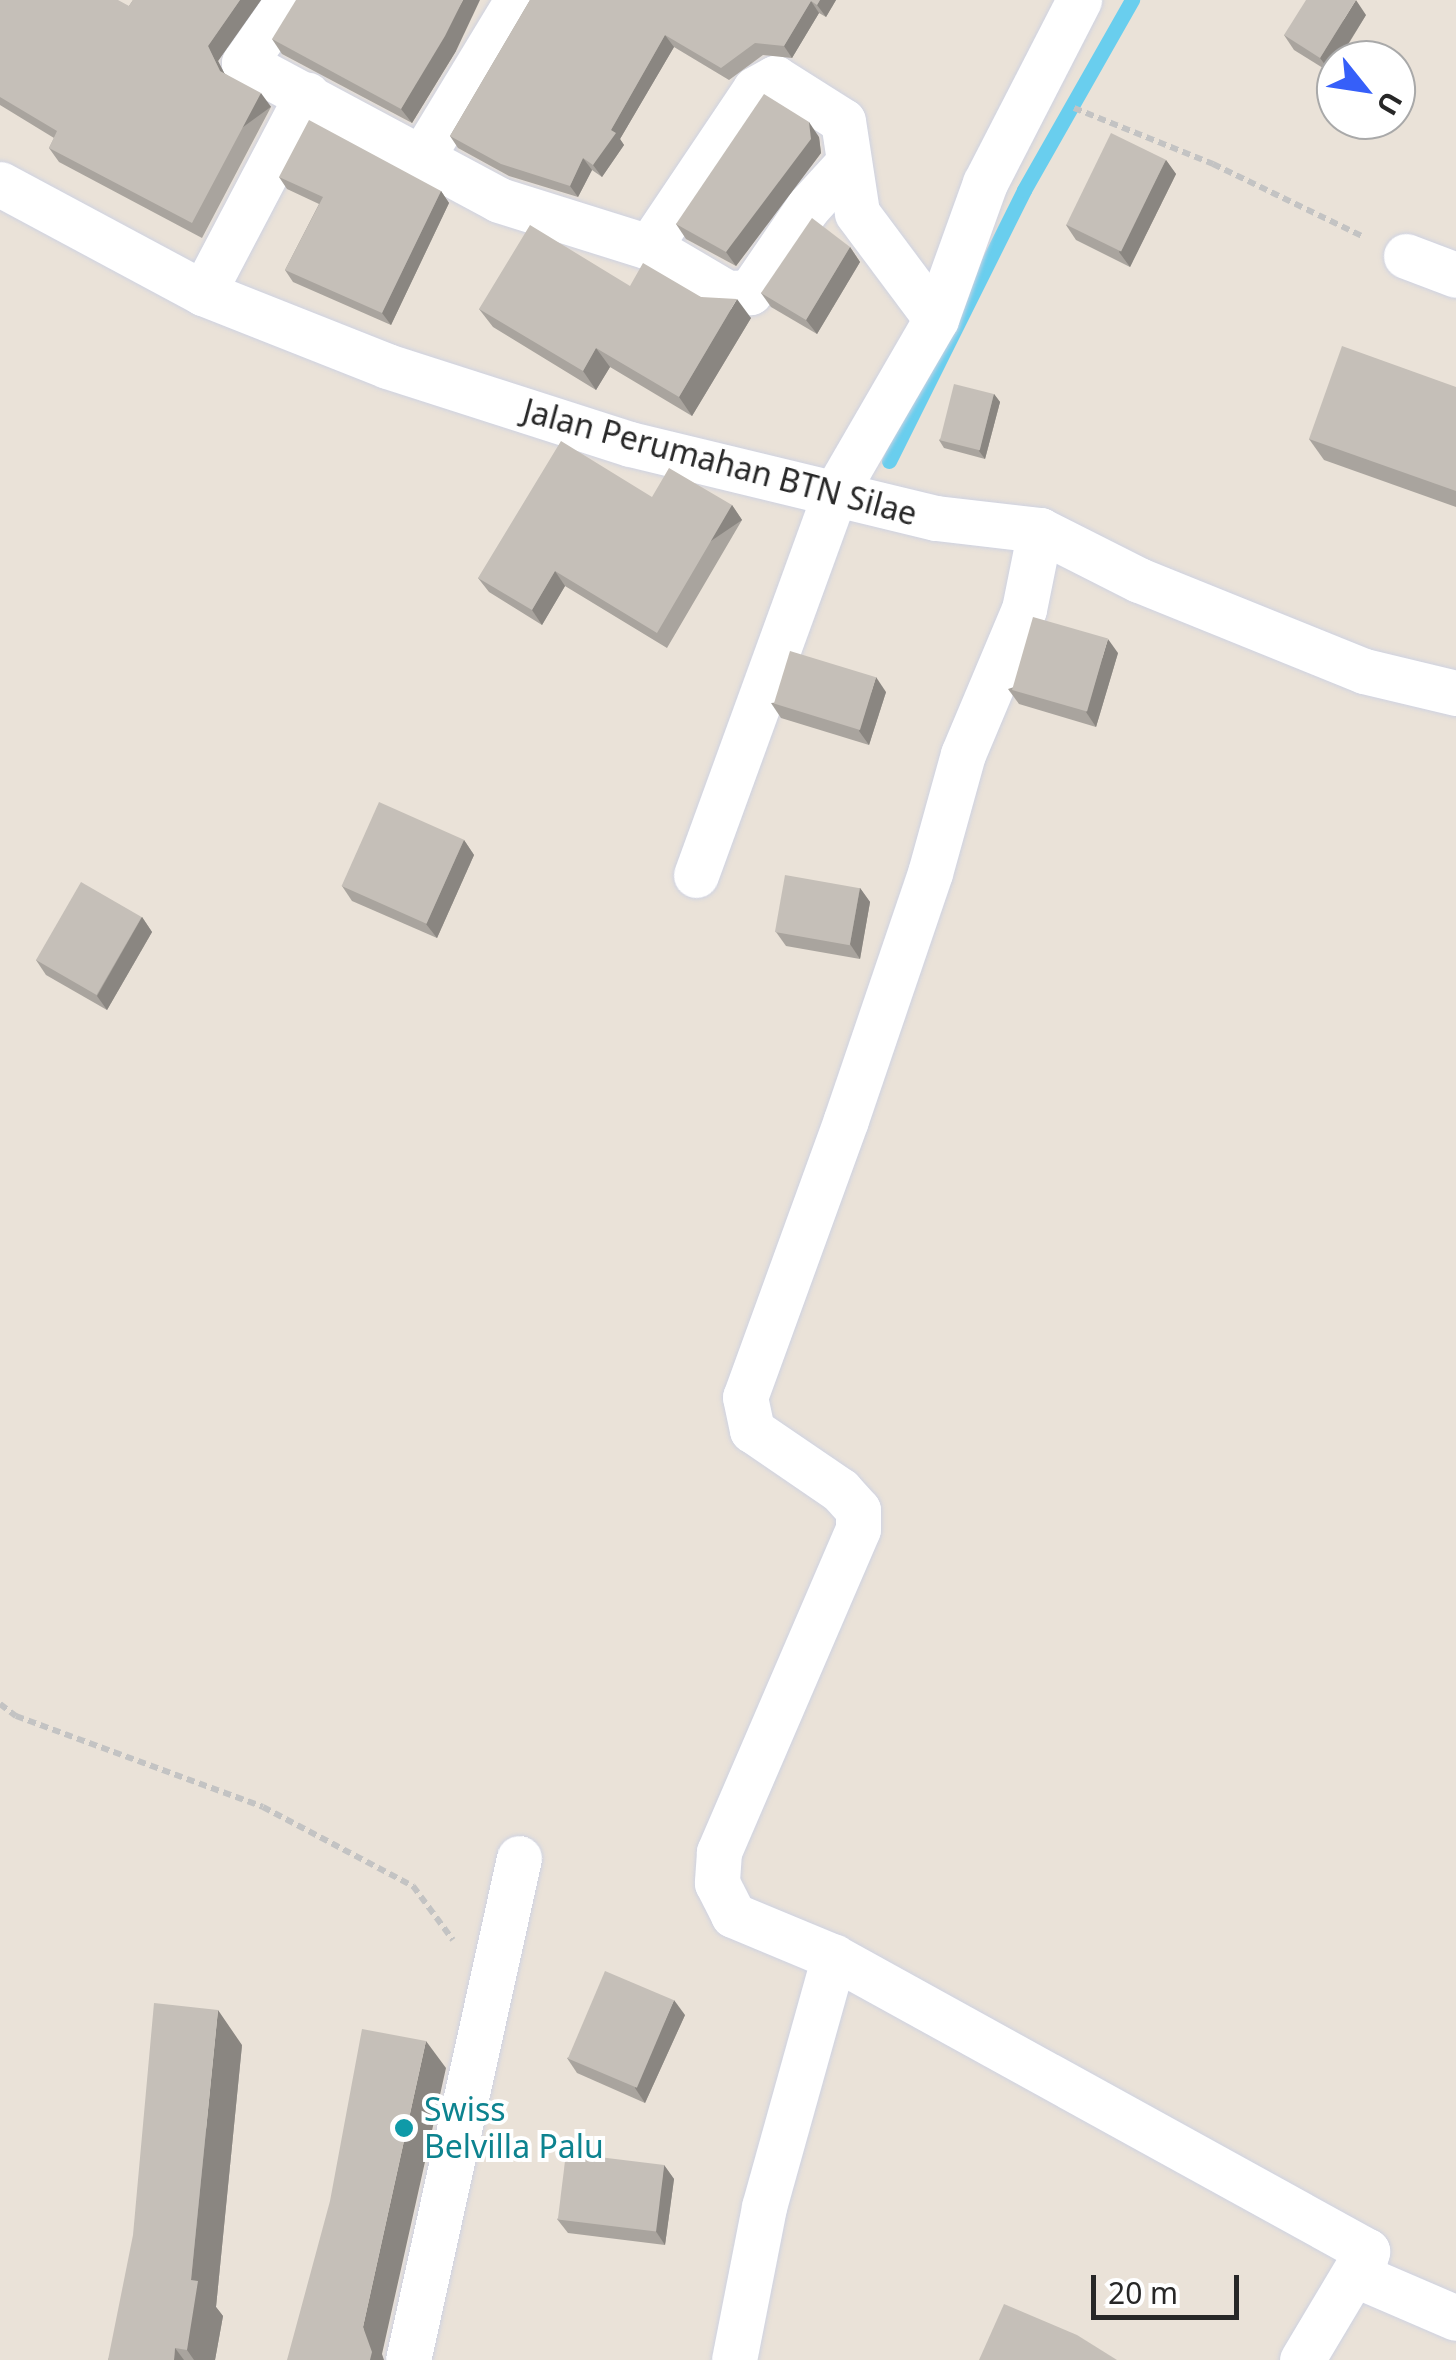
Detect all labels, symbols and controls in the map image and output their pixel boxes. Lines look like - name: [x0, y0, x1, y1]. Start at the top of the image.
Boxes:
- north arrow: [1316, 40, 1416, 140]
- text: U: [1369, 85, 1412, 123]
- street label: Jalan Perumahan BTN Silae: [519, 391, 921, 533]
- place label: Swiss Belvilla Palu: [424, 2091, 604, 2166]
- marker: Swiss Belvilla Palu: [393, 2117, 415, 2139]
- scale bar: [1096, 2255, 1244, 2317]
- text: 20 m: [1108, 2272, 1178, 2313]

